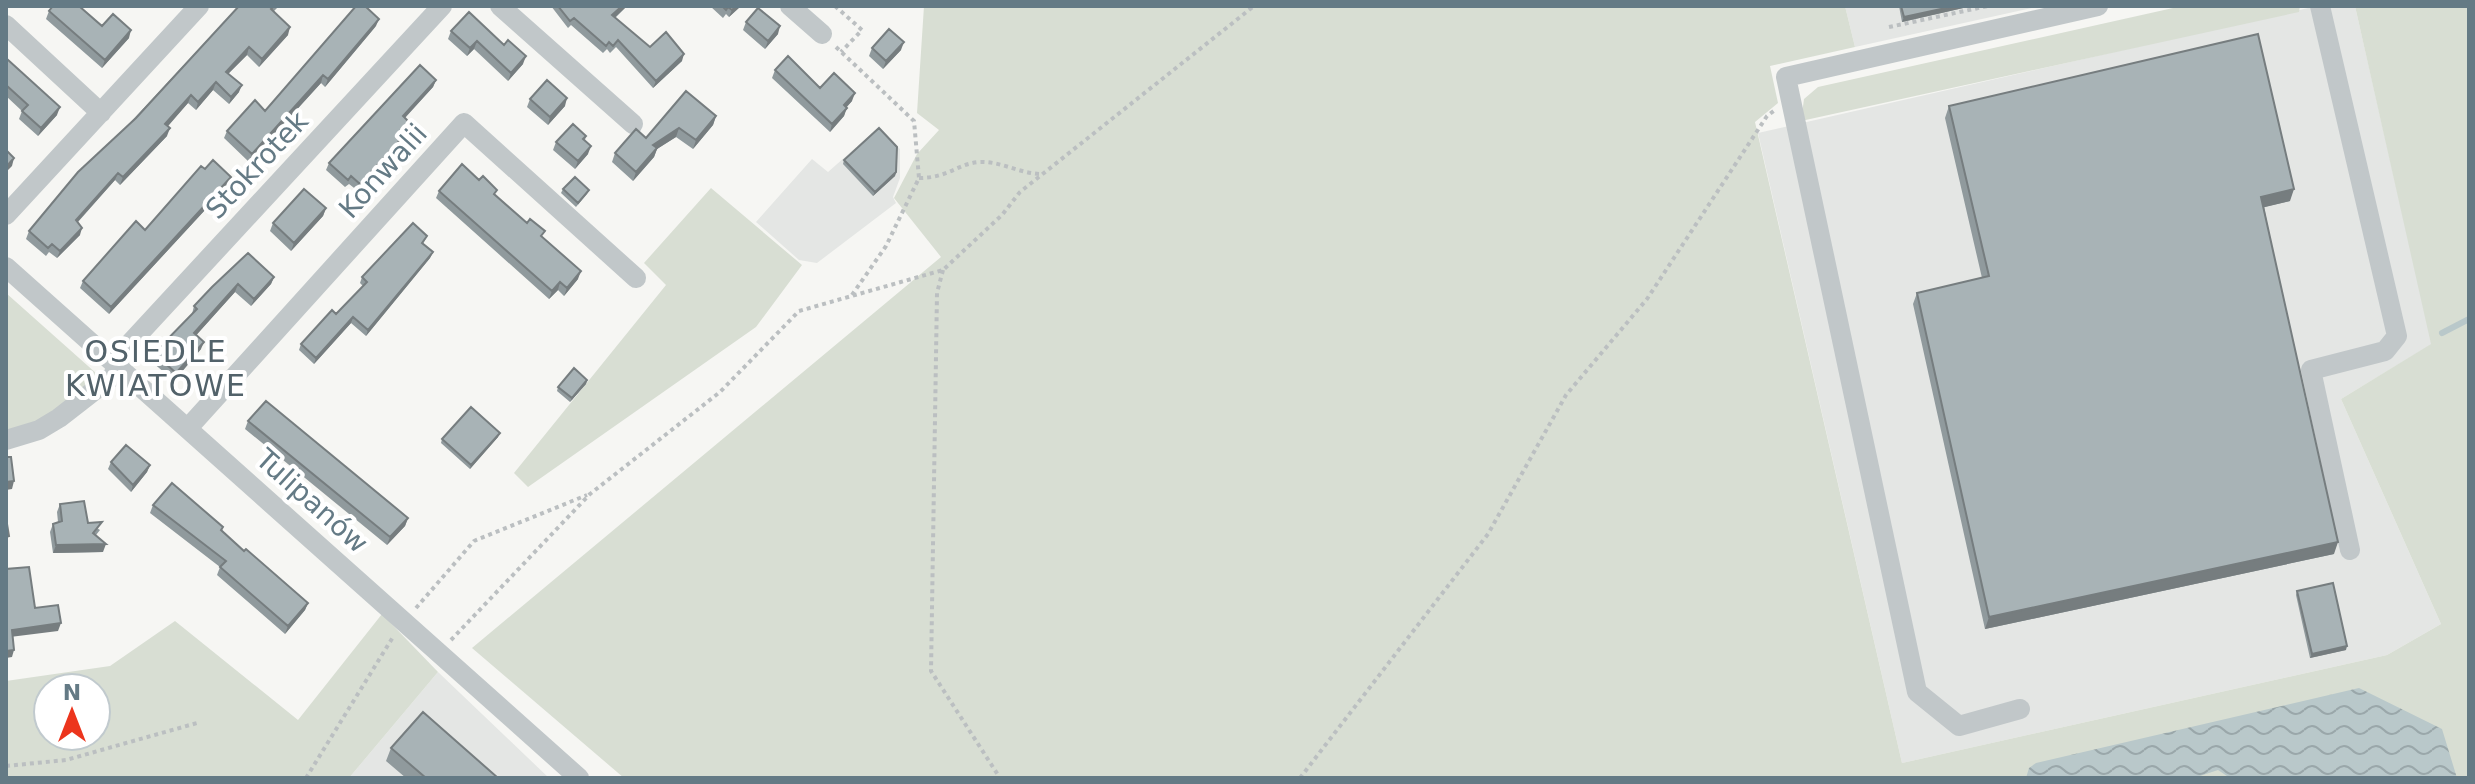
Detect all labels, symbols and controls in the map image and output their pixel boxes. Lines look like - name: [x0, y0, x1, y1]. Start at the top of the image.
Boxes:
- street label: Stokrotek: [199, 104, 315, 225]
- street label: Konwalii: [332, 117, 434, 225]
- district label: OSIEDLE KWIATOWE: [65, 334, 247, 403]
- street label: Tulipanów: [249, 442, 375, 560]
- north arrow: [32, 672, 112, 752]
- text: N: [63, 680, 81, 705]

